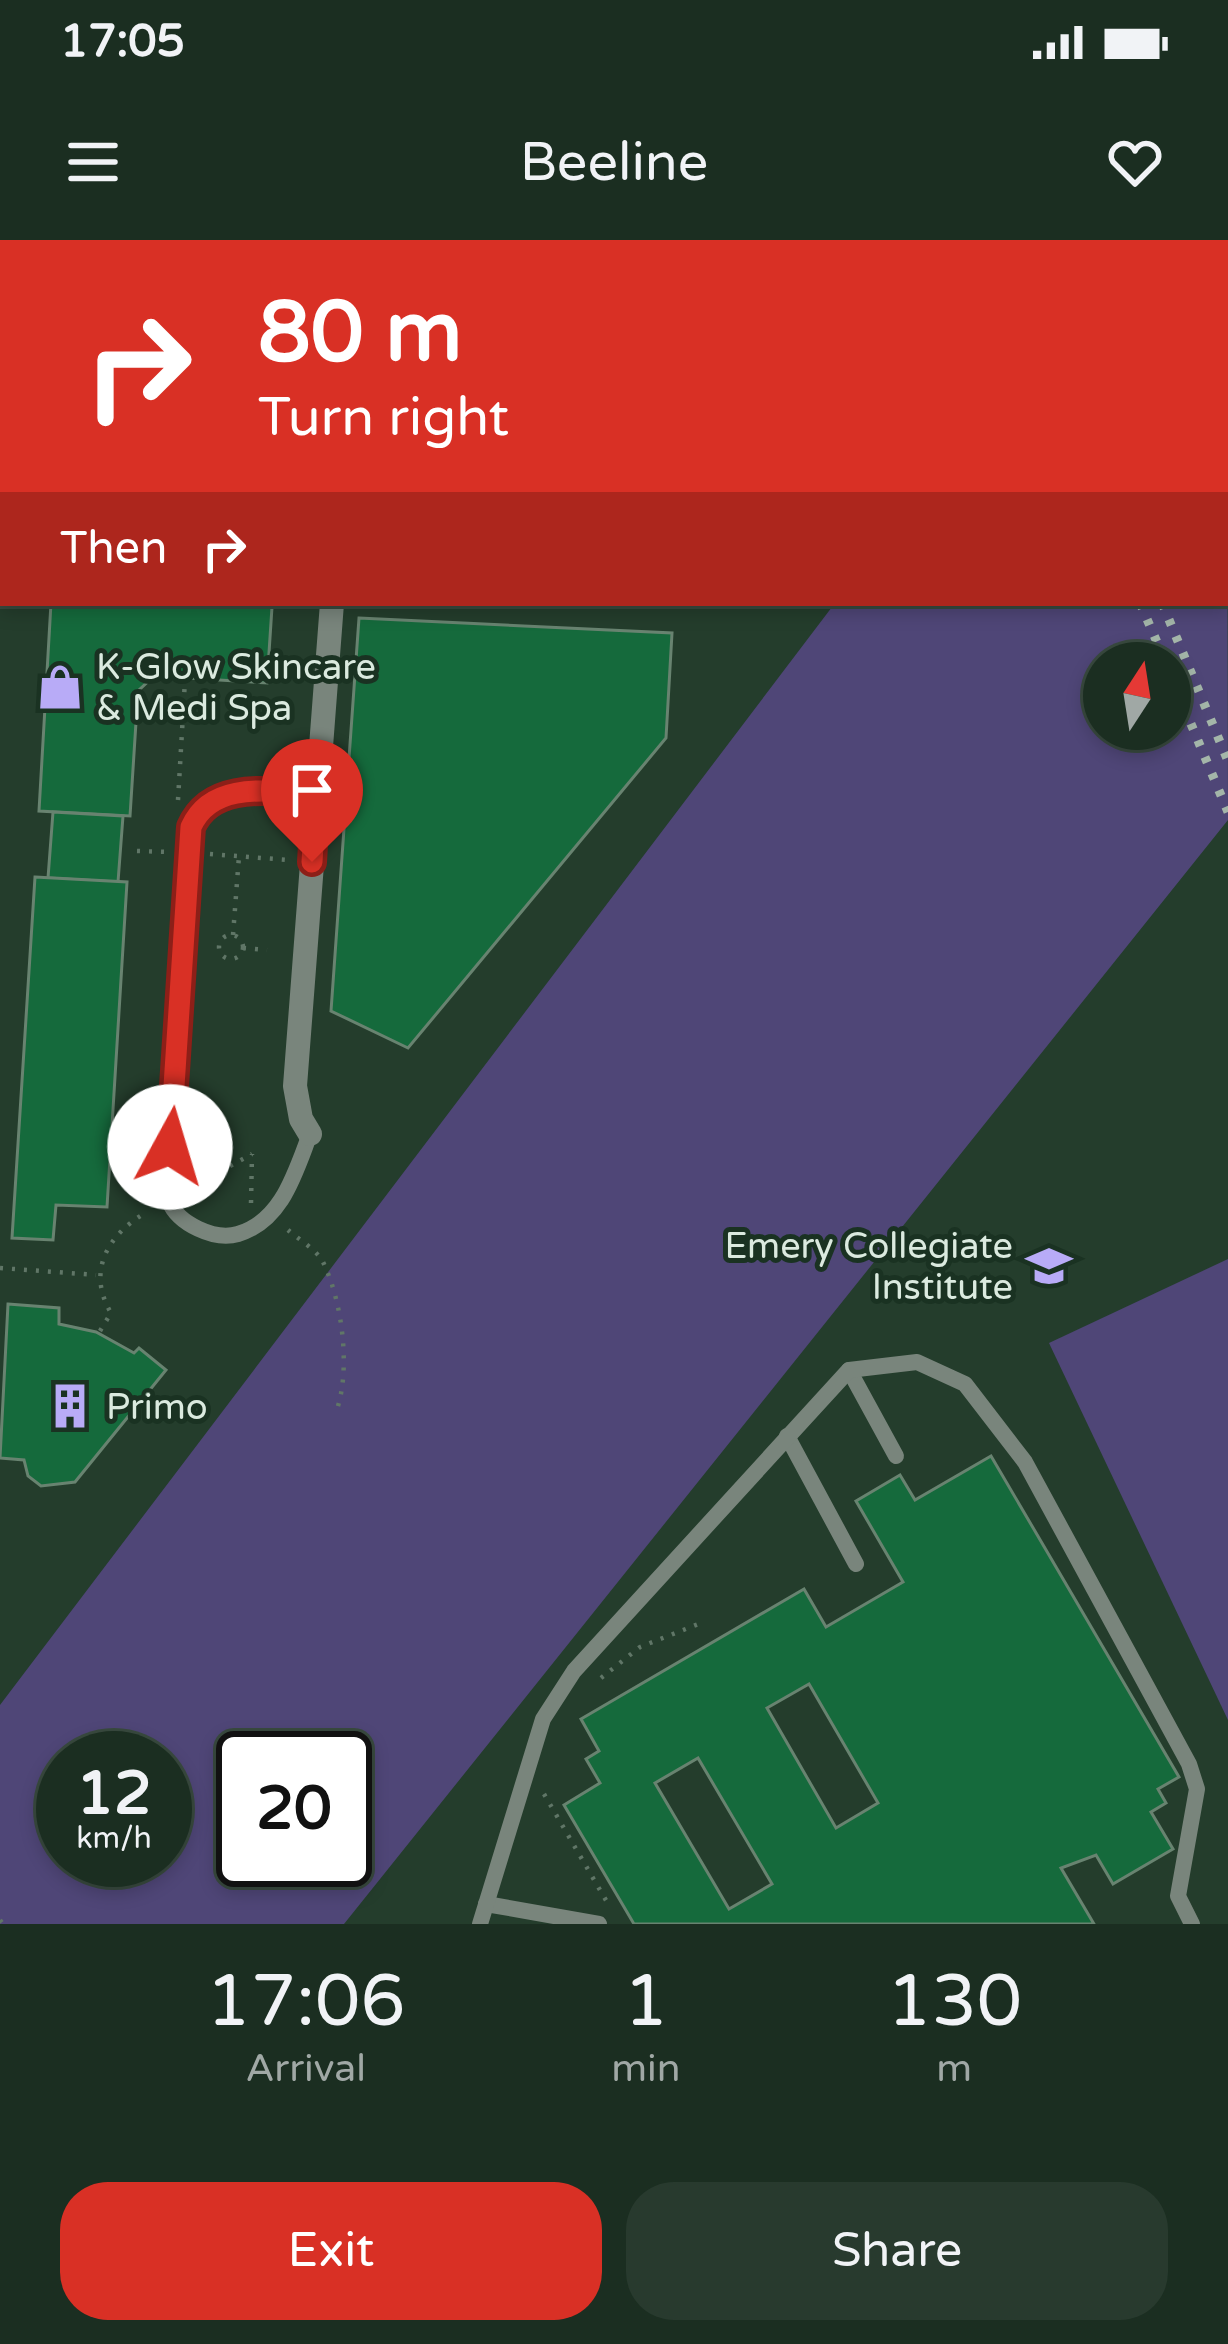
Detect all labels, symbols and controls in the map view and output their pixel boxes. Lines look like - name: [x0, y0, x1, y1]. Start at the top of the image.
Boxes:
- text: 17:05: [60, 15, 185, 69]
- icon: menu: [60, 129, 126, 195]
- icon: heart: [1102, 129, 1168, 195]
- text: Beeline: [520, 130, 708, 195]
- text: 80 m: [258, 283, 462, 384]
- icon: right: [60, 288, 216, 444]
- text: Turn right: [258, 385, 509, 450]
- icon: right: [191, 516, 257, 582]
- text: Then: [60, 522, 167, 576]
- north arrow: [1083, 642, 1191, 750]
- map controls: [1083, 642, 1191, 750]
- place label: K-Glow Skincare & Medi Spa: [96, 646, 376, 730]
- shop icon: K-Glow Skincare & Medi Spa: [35, 662, 85, 712]
- pin: [261, 739, 363, 862]
- icon: arrive: [279, 757, 345, 823]
- position arrow: [107, 1084, 233, 1210]
- place label: Emery Collegiate Institute: [724, 1225, 1013, 1309]
- school or university icon: Emery Collegiate Institute: [1024, 1241, 1074, 1291]
- building icon: Primo: [45, 1381, 95, 1431]
- place label: Primo: [106, 1386, 208, 1429]
- speed limit sign: 20: [216, 1731, 372, 1887]
- text: 12: [76, 1758, 152, 1830]
- text: km/h: [76, 1820, 152, 1857]
- text: 17:06: [206, 1959, 405, 2046]
- text: 1: [623, 1959, 669, 2046]
- text: 130: [886, 1959, 1022, 2046]
- text: Arrival: [245, 2045, 366, 2092]
- text: min: [611, 2045, 681, 2092]
- text: m: [936, 2045, 972, 2092]
- button: Exit: [60, 2182, 602, 2320]
- button: Share: [626, 2182, 1168, 2320]

